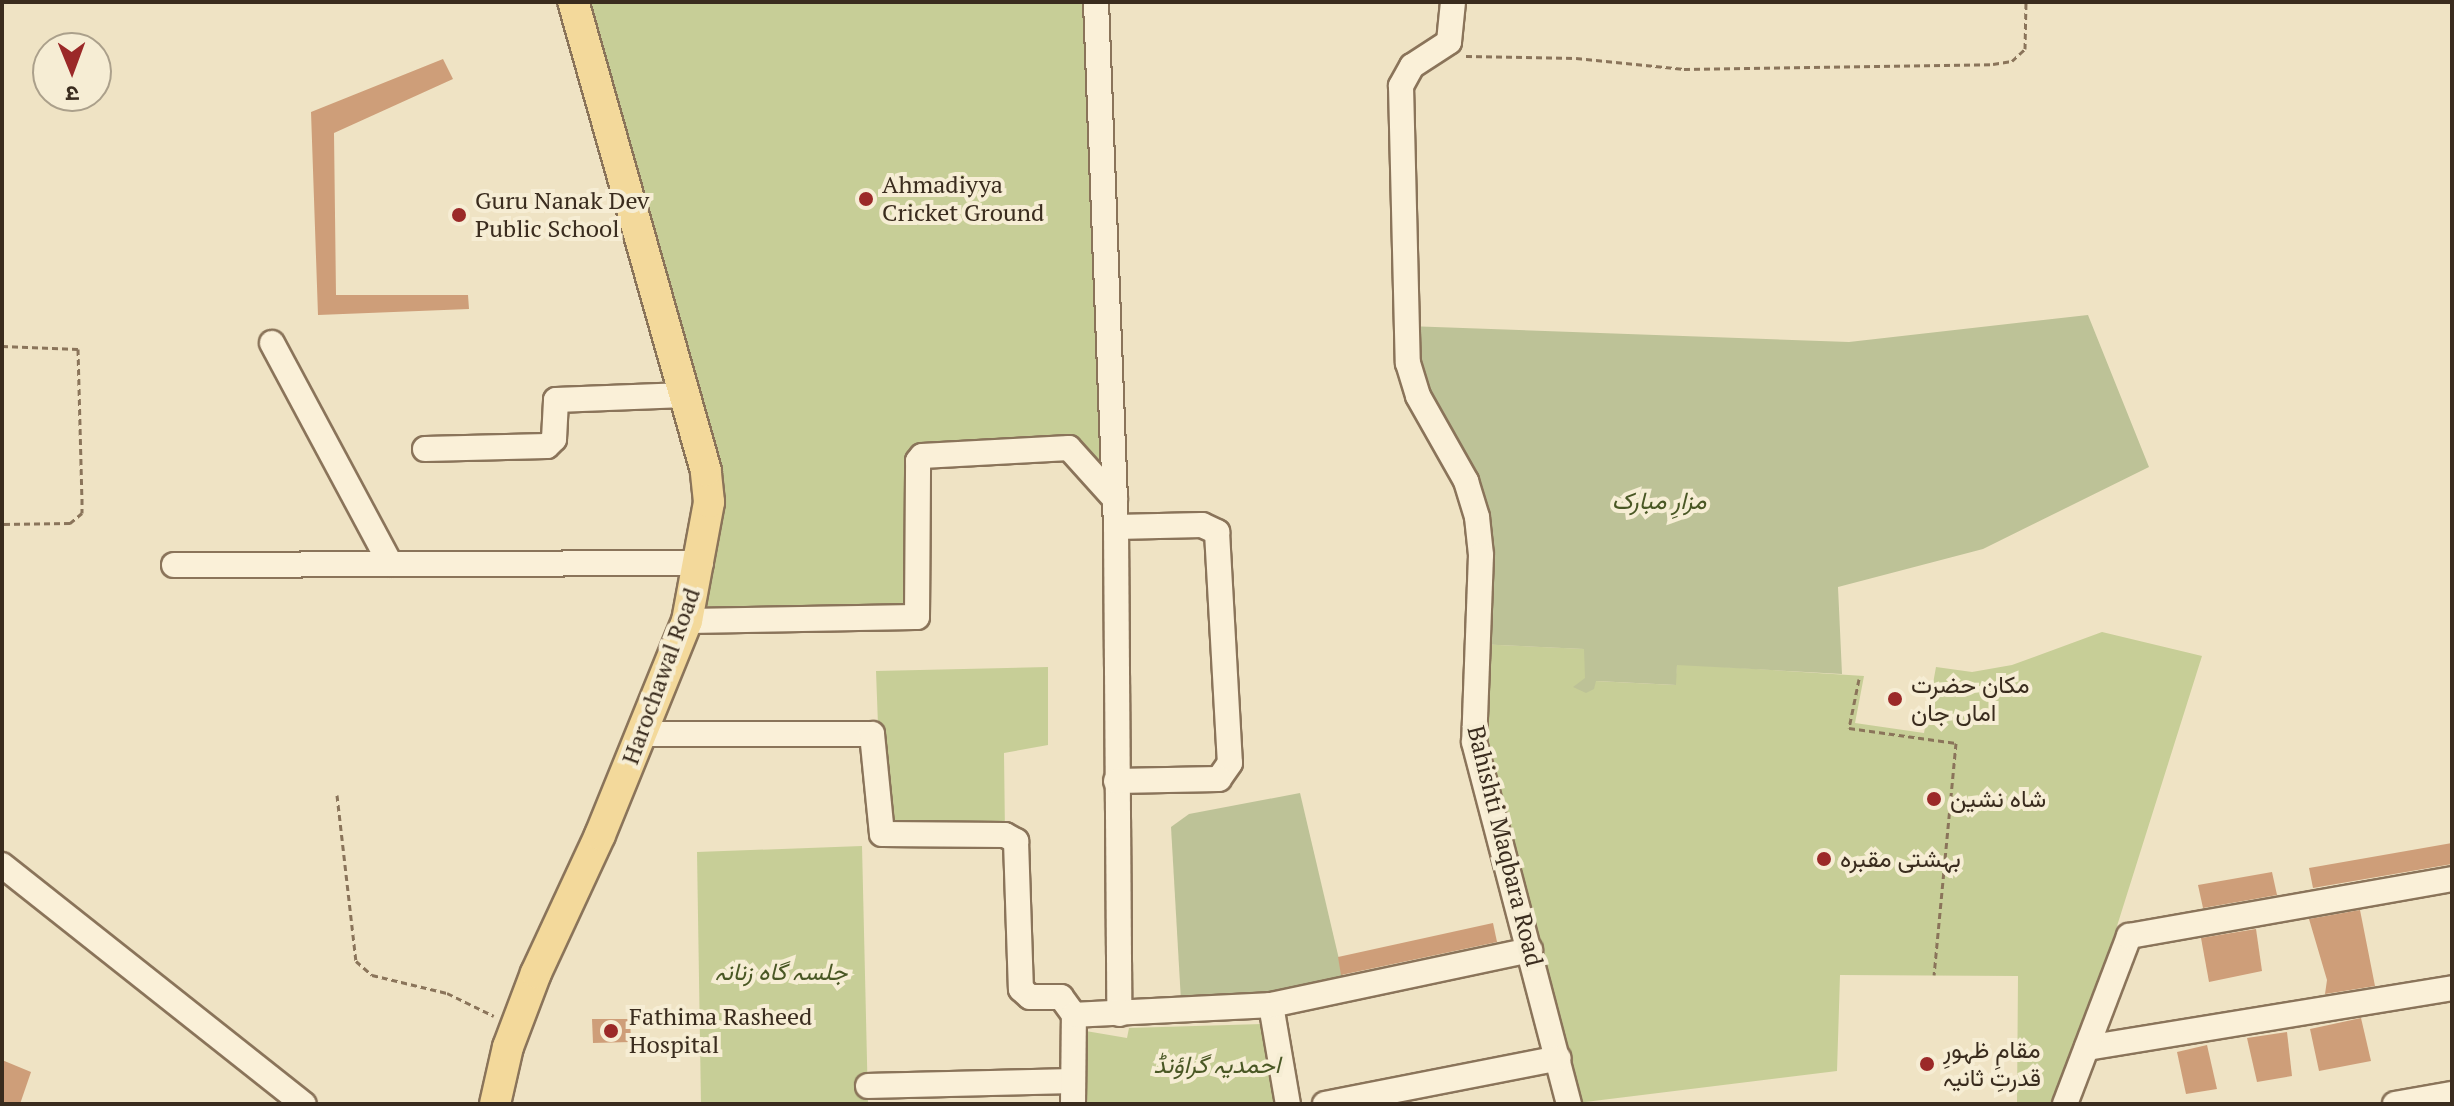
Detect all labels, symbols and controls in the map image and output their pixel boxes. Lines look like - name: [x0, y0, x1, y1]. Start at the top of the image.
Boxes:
- north arrow: [32, 32, 112, 112]
- text: उ: [66, 80, 79, 109]
- place label: Ahmadiyya Cricket Ground: [882, 171, 1044, 227]
- place label: Guru Nanak Dev Public School: [475, 187, 649, 243]
- marker: Ahmadiyya Cricket Ground: [857, 190, 875, 208]
- marker: Guru Nanak Dev Public School: [450, 206, 468, 224]
- park label: مزارِ مبارک: [1612, 487, 1706, 515]
- street label: Harochawal Road: [616, 584, 706, 768]
- place label: مکان حضرت اماں جان: [1911, 671, 2030, 727]
- marker: مکان حضرت اماں جان: [1886, 690, 1904, 708]
- street label: Bahishti Maqbara Road: [1461, 723, 1549, 969]
- place label: شاہ نشین: [1950, 785, 2046, 813]
- marker: شاہ نشین: [1925, 790, 1943, 808]
- place label: بہشتی مقبرہ: [1840, 845, 1961, 873]
- marker: بہشتی مقبرہ: [1815, 850, 1833, 868]
- park label: جلسہ گاہ زنانہ: [715, 958, 847, 986]
- place label: Fathima Rasheed Hospital: [629, 1003, 812, 1059]
- marker: Fathima Rasheed Hospital: [600, 1020, 622, 1042]
- place label: مقامِ ظہورِ قدرتِ ثانیہ: [1943, 1036, 2041, 1092]
- park label: احمدیہ گراؤنڈ: [1154, 1051, 1280, 1079]
- marker: مقامِ ظہورِ قدرتِ ثانیہ: [1918, 1055, 1936, 1073]

